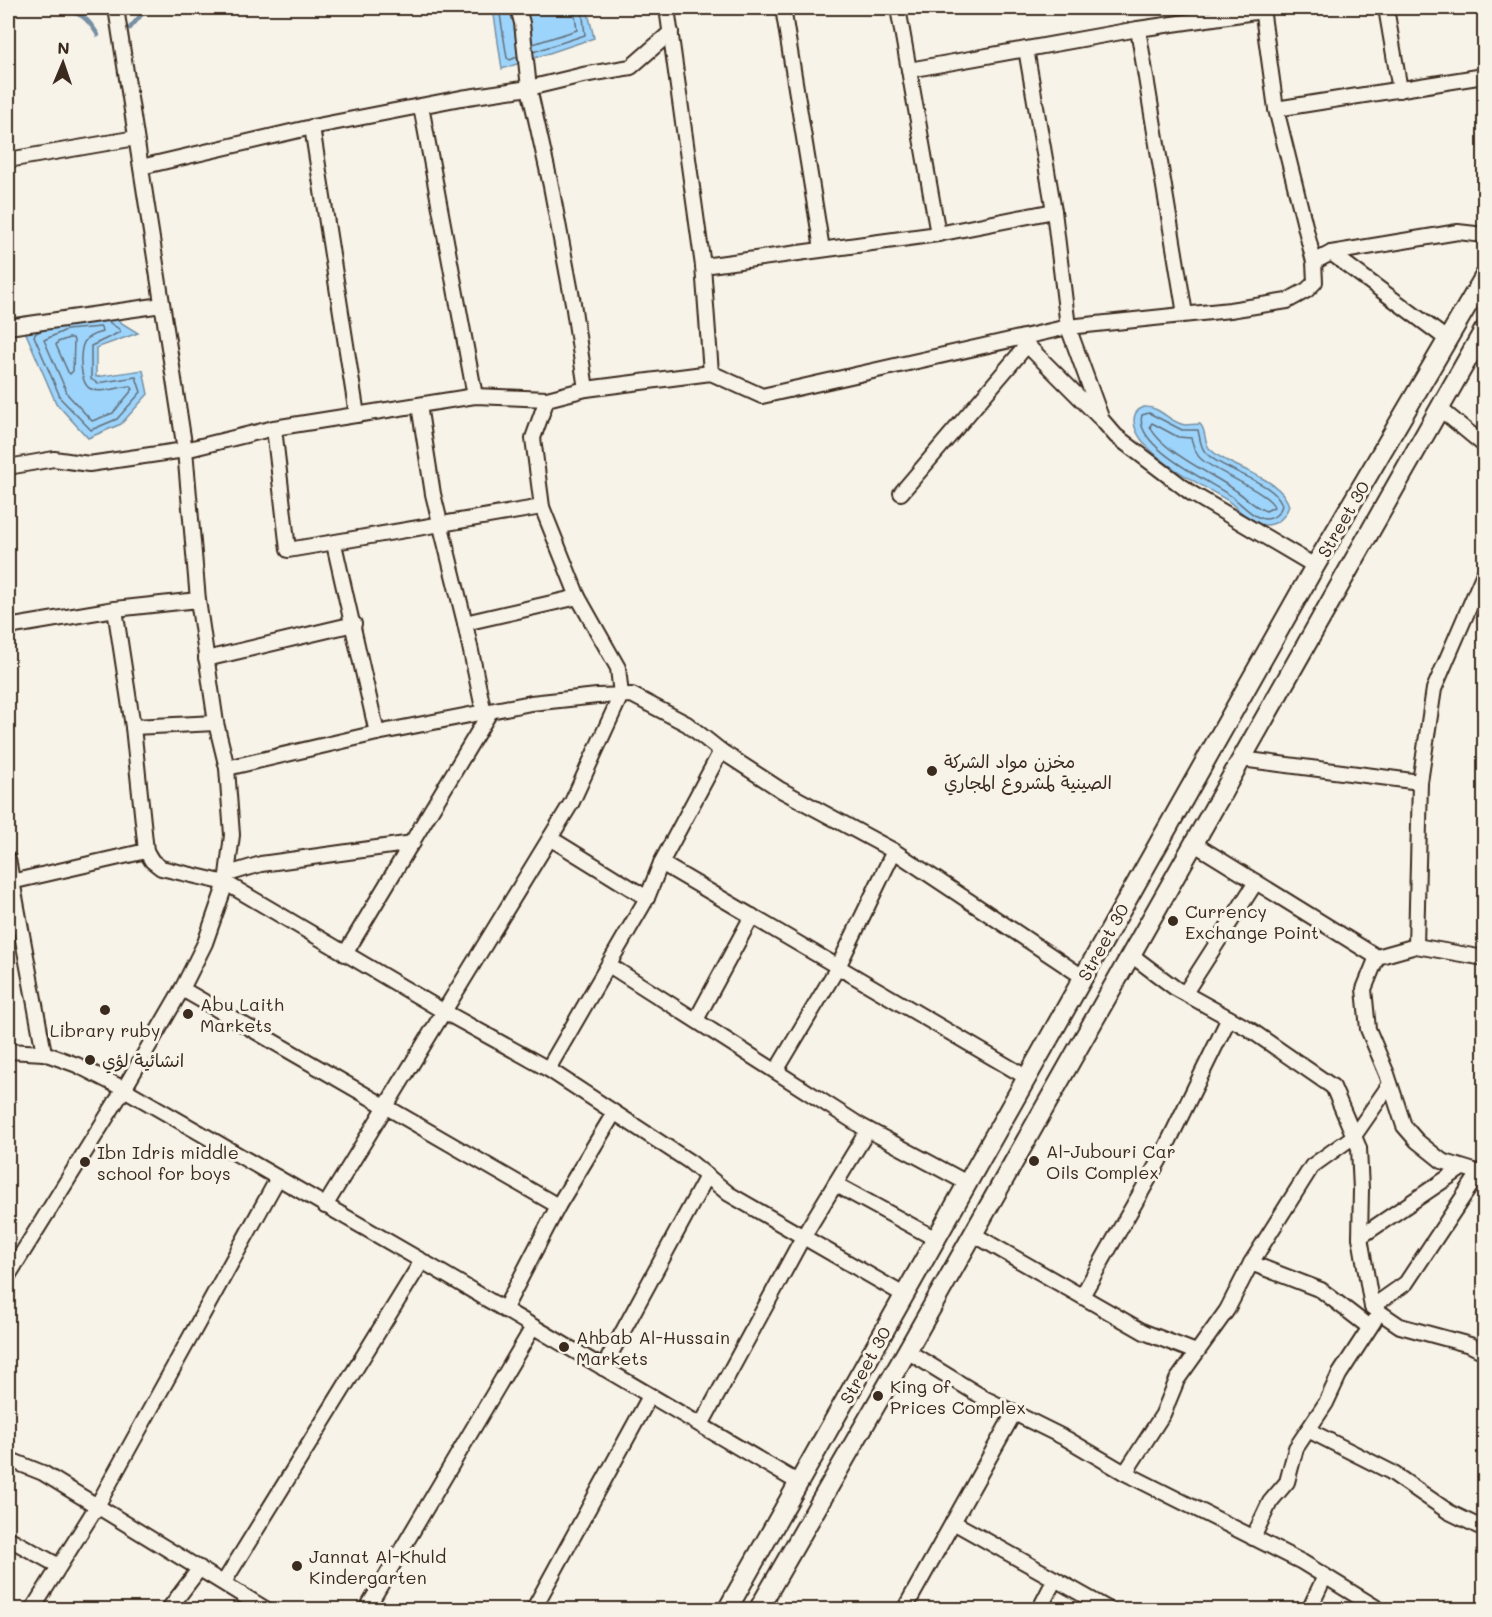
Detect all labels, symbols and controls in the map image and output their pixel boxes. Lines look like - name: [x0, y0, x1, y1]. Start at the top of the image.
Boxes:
- north arrow: [33, 33, 93, 93]
- text: N: [57, 37, 70, 58]
- street label: Street 30: [1311, 476, 1375, 562]
- place label: مخزن مواد الشركة الصينية لمشروع المجاري: [944, 749, 1112, 796]
- marker: مخزن مواد الشركة الصينية لمشروع المجاري: [925, 764, 939, 778]
- street label: Street 30: [1072, 899, 1134, 985]
- place label: Currency Exchange Point: [1185, 899, 1319, 944]
- marker: Currency Exchange Point: [1166, 914, 1180, 928]
- place label: Abu Laith Markets: [200, 992, 284, 1037]
- marker: Library ruby: [98, 1003, 112, 1017]
- marker: Abu Laith Markets: [181, 1007, 195, 1021]
- place label: Library ruby: [50, 1018, 160, 1042]
- place label: انشائية لؤي: [102, 1048, 184, 1074]
- marker: انشائية لؤي: [83, 1053, 97, 1067]
- place label: Al-Jubouri Car Oils Complex: [1046, 1139, 1176, 1184]
- place label: Ibn Idris middle school for boys: [97, 1140, 239, 1185]
- marker: Al-Jubouri Car Oils Complex: [1027, 1154, 1041, 1168]
- marker: Ibn Idris middle school for boys: [78, 1155, 92, 1169]
- street label: Street 30: [834, 1322, 896, 1408]
- place label: Ahbab Al-Hussain Markets: [576, 1325, 730, 1370]
- marker: Ahbab Al-Hussain Markets: [557, 1340, 571, 1354]
- place label: King of Prices Complex: [890, 1374, 1026, 1419]
- marker: King of Prices Complex: [871, 1389, 885, 1403]
- place label: Jannat Al-Khuld Kindergarten: [309, 1544, 446, 1589]
- marker: Jannat Al-Khuld Kindergarten: [290, 1559, 304, 1573]

